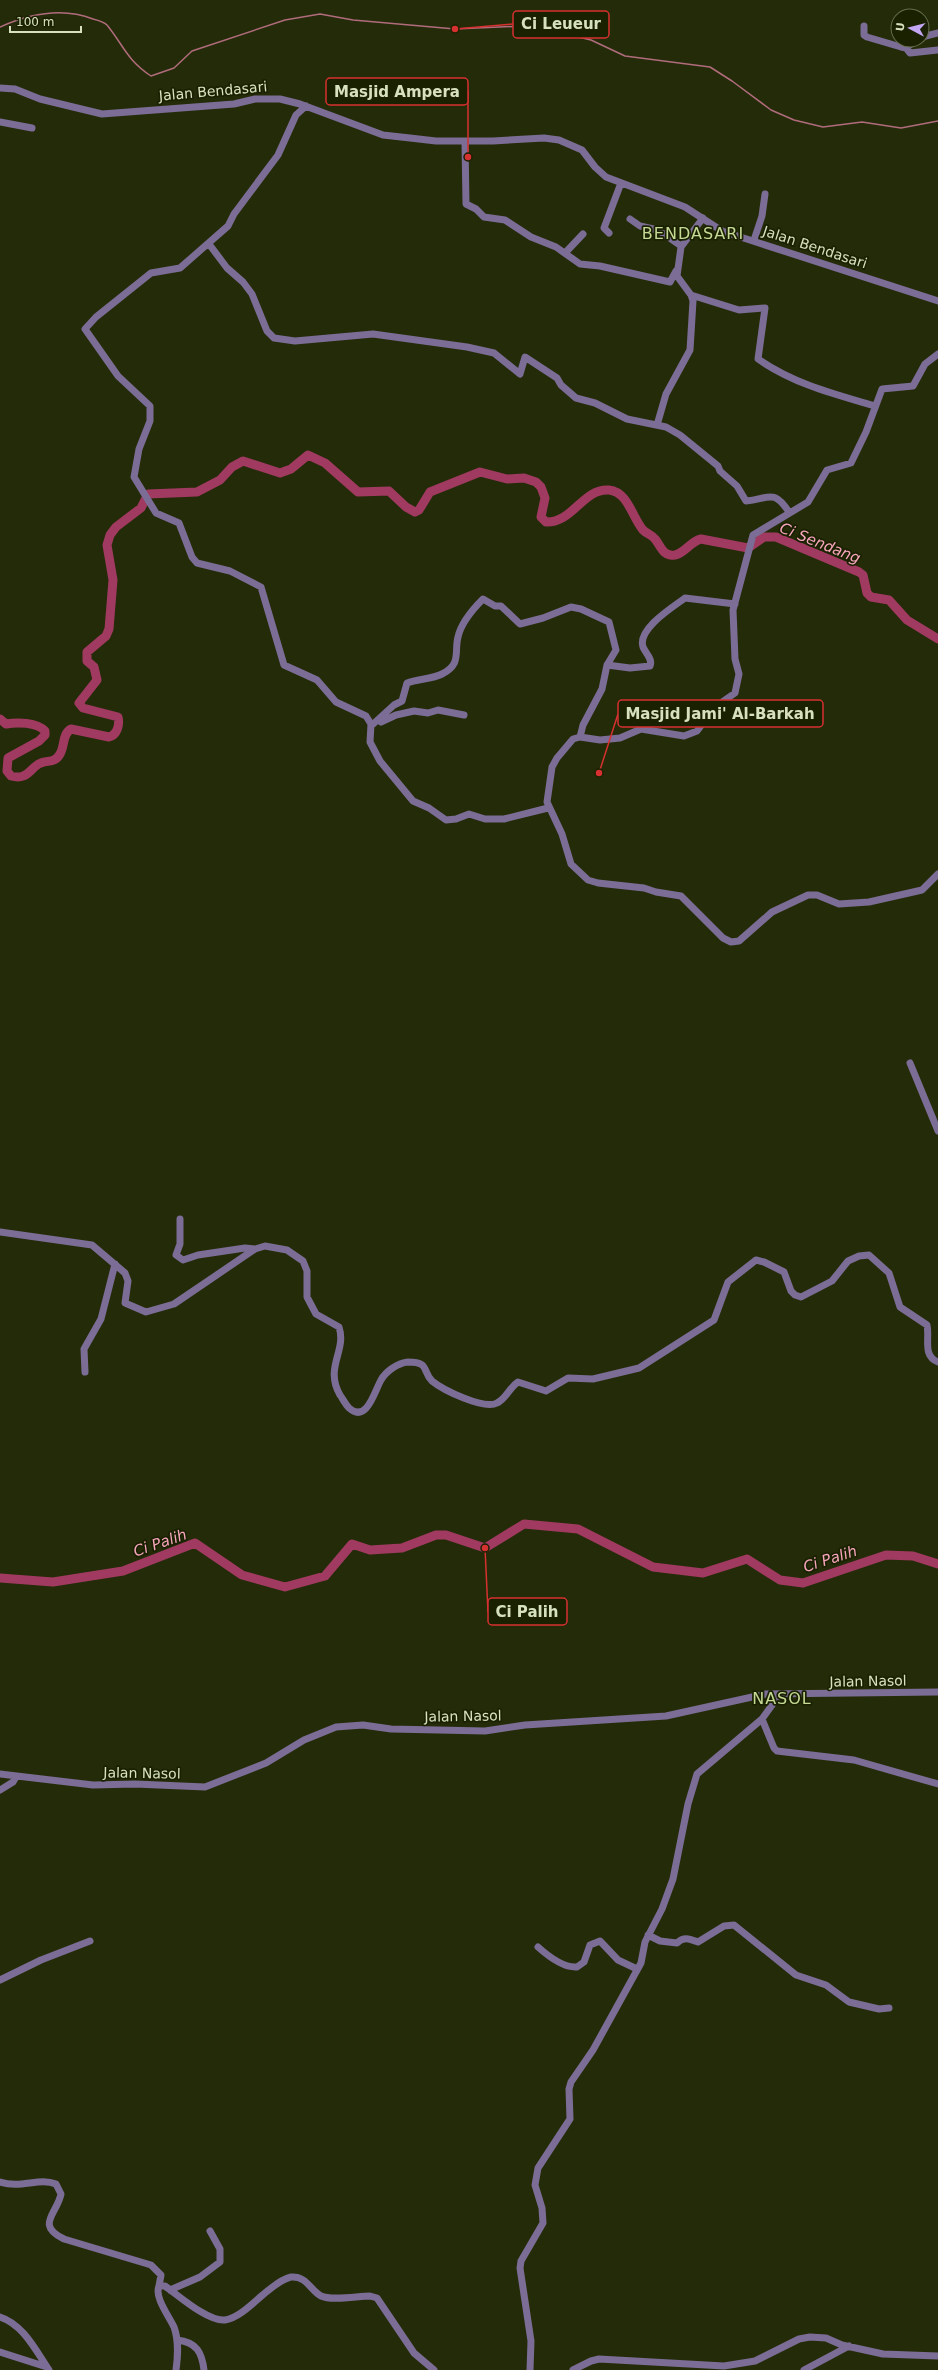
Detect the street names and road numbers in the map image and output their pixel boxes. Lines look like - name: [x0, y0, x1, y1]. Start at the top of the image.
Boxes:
- street label: Jalan Bendasari: [157, 78, 268, 104]
- street label: Jalan Bendasari: [760, 222, 869, 271]
- street label: Jalan Nasol: [828, 1672, 907, 1690]
- street label: Jalan Nasol: [423, 1707, 502, 1725]
- street label: Jalan Nasol: [102, 1764, 181, 1782]

